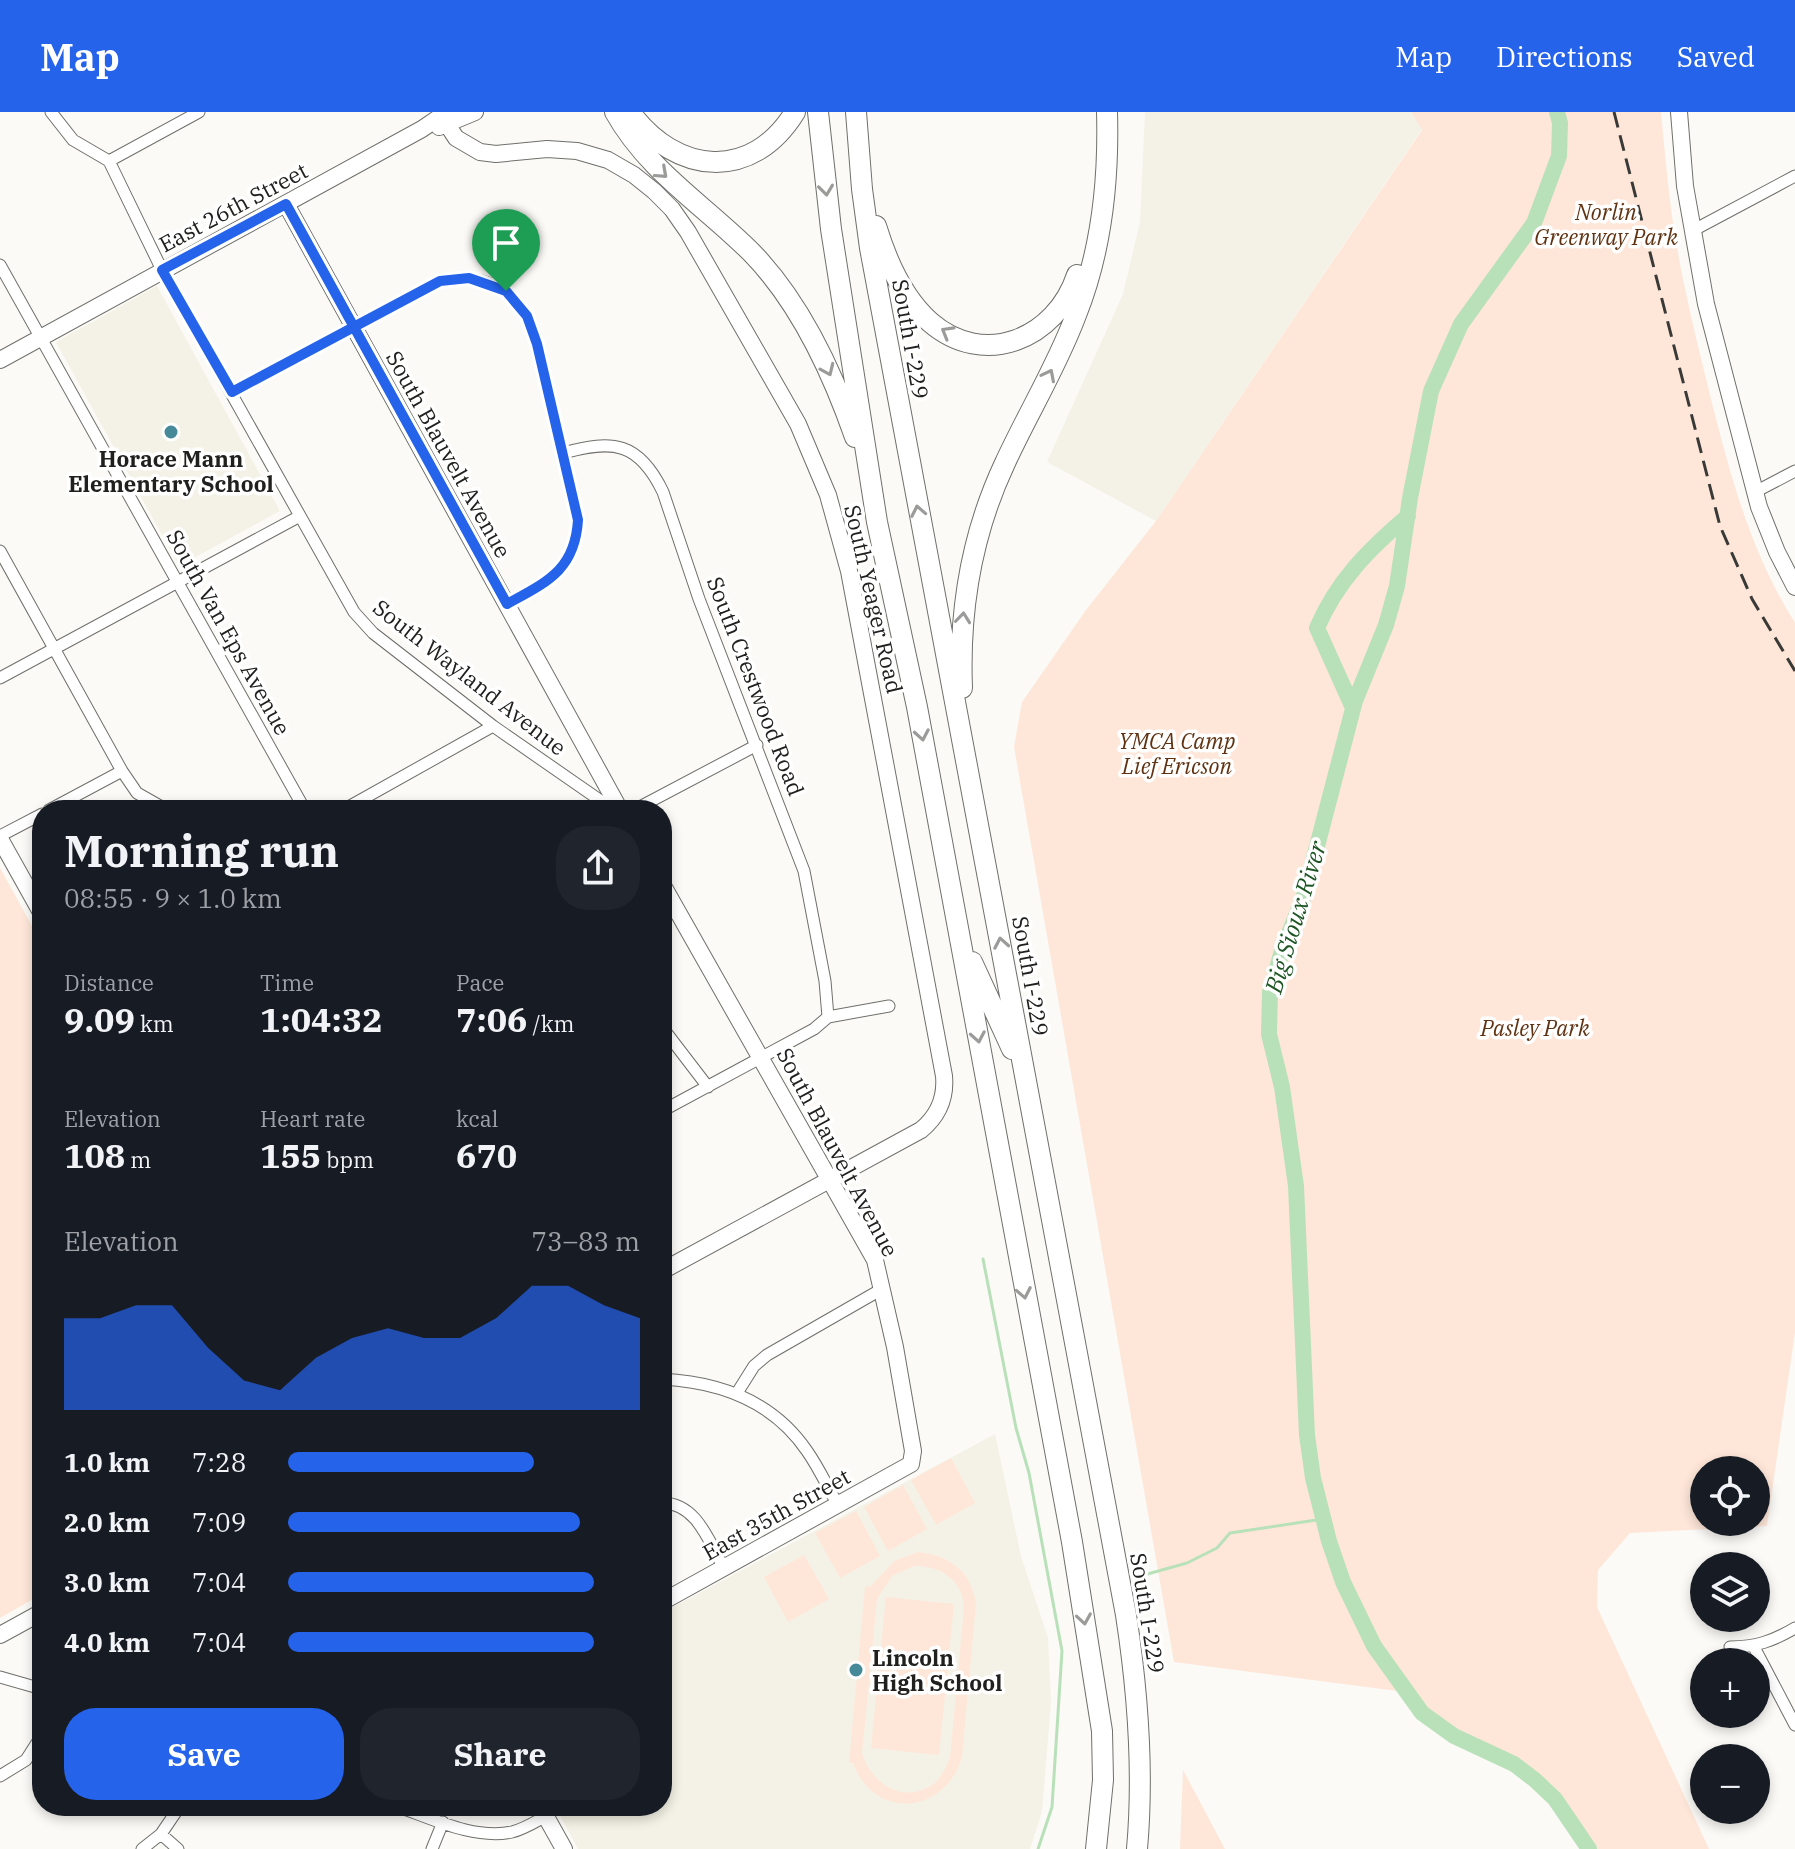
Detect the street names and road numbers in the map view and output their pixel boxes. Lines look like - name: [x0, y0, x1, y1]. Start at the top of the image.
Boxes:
- street label: East 26th Street: [154, 156, 313, 258]
- street label: South I-229: [886, 277, 936, 401]
- street label: South Blauvelt Avenue: [380, 345, 518, 563]
- street label: South Yeager Road: [838, 502, 910, 696]
- street label: South Van Eps Avenue: [160, 524, 298, 740]
- street label: South Crestwood Road: [701, 572, 811, 800]
- street label: South Wayland Avenue: [367, 592, 573, 762]
- street label: South I-229: [1006, 914, 1056, 1038]
- street label: South Blauvelt Avenue: [771, 1043, 905, 1261]
- street label: East 35th Street: [697, 1461, 855, 1567]
- street label: South I-229: [1124, 1551, 1172, 1675]

